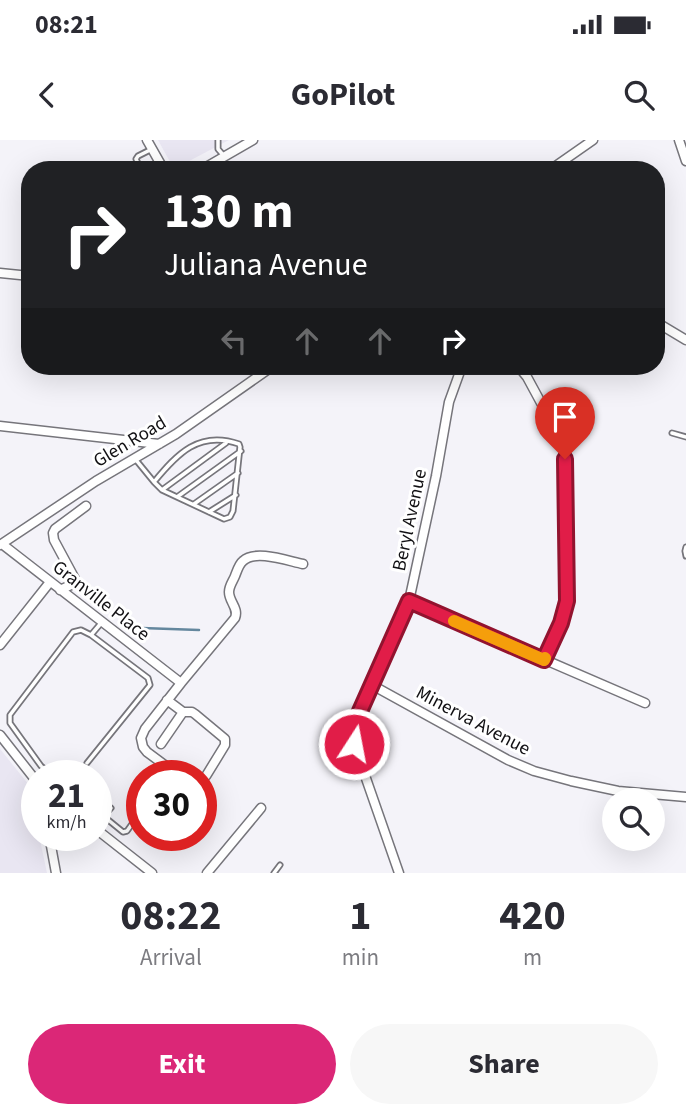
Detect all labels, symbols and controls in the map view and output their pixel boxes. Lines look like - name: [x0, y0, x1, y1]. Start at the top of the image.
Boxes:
- text: 08:21: [35, 6, 98, 43]
- text: GoPilot: [291, 72, 395, 118]
- icon: back: [28, 76, 66, 114]
- icon: search: [620, 76, 658, 114]
- text: 130 m: [164, 177, 293, 247]
- icon: right: [49, 189, 140, 280]
- text: Juliana Avenue: [164, 242, 368, 288]
- icon: left: [215, 322, 253, 360]
- icon: ahead: [288, 322, 326, 360]
- icon: ahead: [361, 322, 399, 360]
- icon: right: [434, 322, 472, 360]
- pin: [535, 387, 595, 459]
- icon: arrive: [546, 398, 584, 436]
- street label: Glen Road: [88, 410, 172, 474]
- street label: Beryl Avenue: [386, 466, 434, 574]
- street label: Granville Place: [47, 554, 155, 648]
- street label: Minerva Avenue: [411, 680, 535, 762]
- position arrow: [317, 707, 391, 781]
- speed limit sign: 30: [126, 760, 217, 851]
- text: 21: [48, 771, 85, 821]
- map controls: [602, 788, 665, 851]
- button: search: [602, 788, 665, 851]
- text: km/h: [47, 810, 86, 835]
- text: 08:22: [120, 886, 222, 946]
- text: 1: [349, 886, 371, 946]
- text: 420: [499, 886, 566, 946]
- text: Arrival: [140, 941, 202, 974]
- text: min: [342, 941, 379, 974]
- text: m: [523, 941, 542, 974]
- button: Exit: [28, 1024, 336, 1104]
- button: Share: [350, 1024, 658, 1104]

